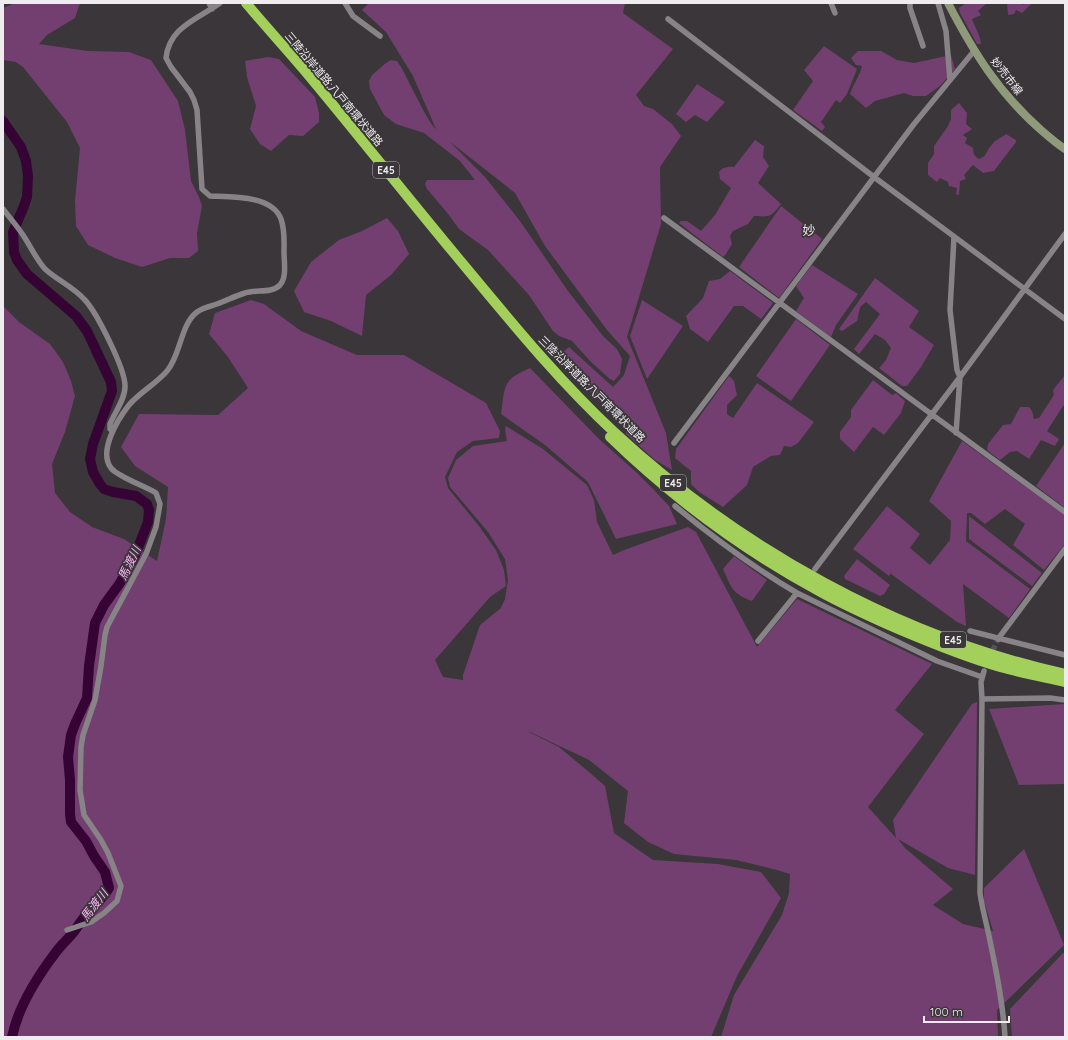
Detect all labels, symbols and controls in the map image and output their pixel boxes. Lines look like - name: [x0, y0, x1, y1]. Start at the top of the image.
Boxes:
- street label: 三陸沿岸道路;八戸南環状道路: [282, 29, 386, 149]
- street label: 妙売市線: [988, 54, 1026, 98]
- road number: E45: [373, 162, 399, 178]
- district label: 妙: [802, 222, 816, 238]
- street label: 三陸沿岸道路;八戸南環状道路: [536, 333, 648, 445]
- road number: E45: [660, 475, 686, 491]
- water label: 馬渡川: [114, 542, 145, 582]
- road number: E45: [940, 632, 966, 648]
- water label: 馬渡川: [77, 885, 112, 924]
- scale bar: [924, 998, 1009, 1024]
- text: 100 m: [930, 1004, 963, 1019]

